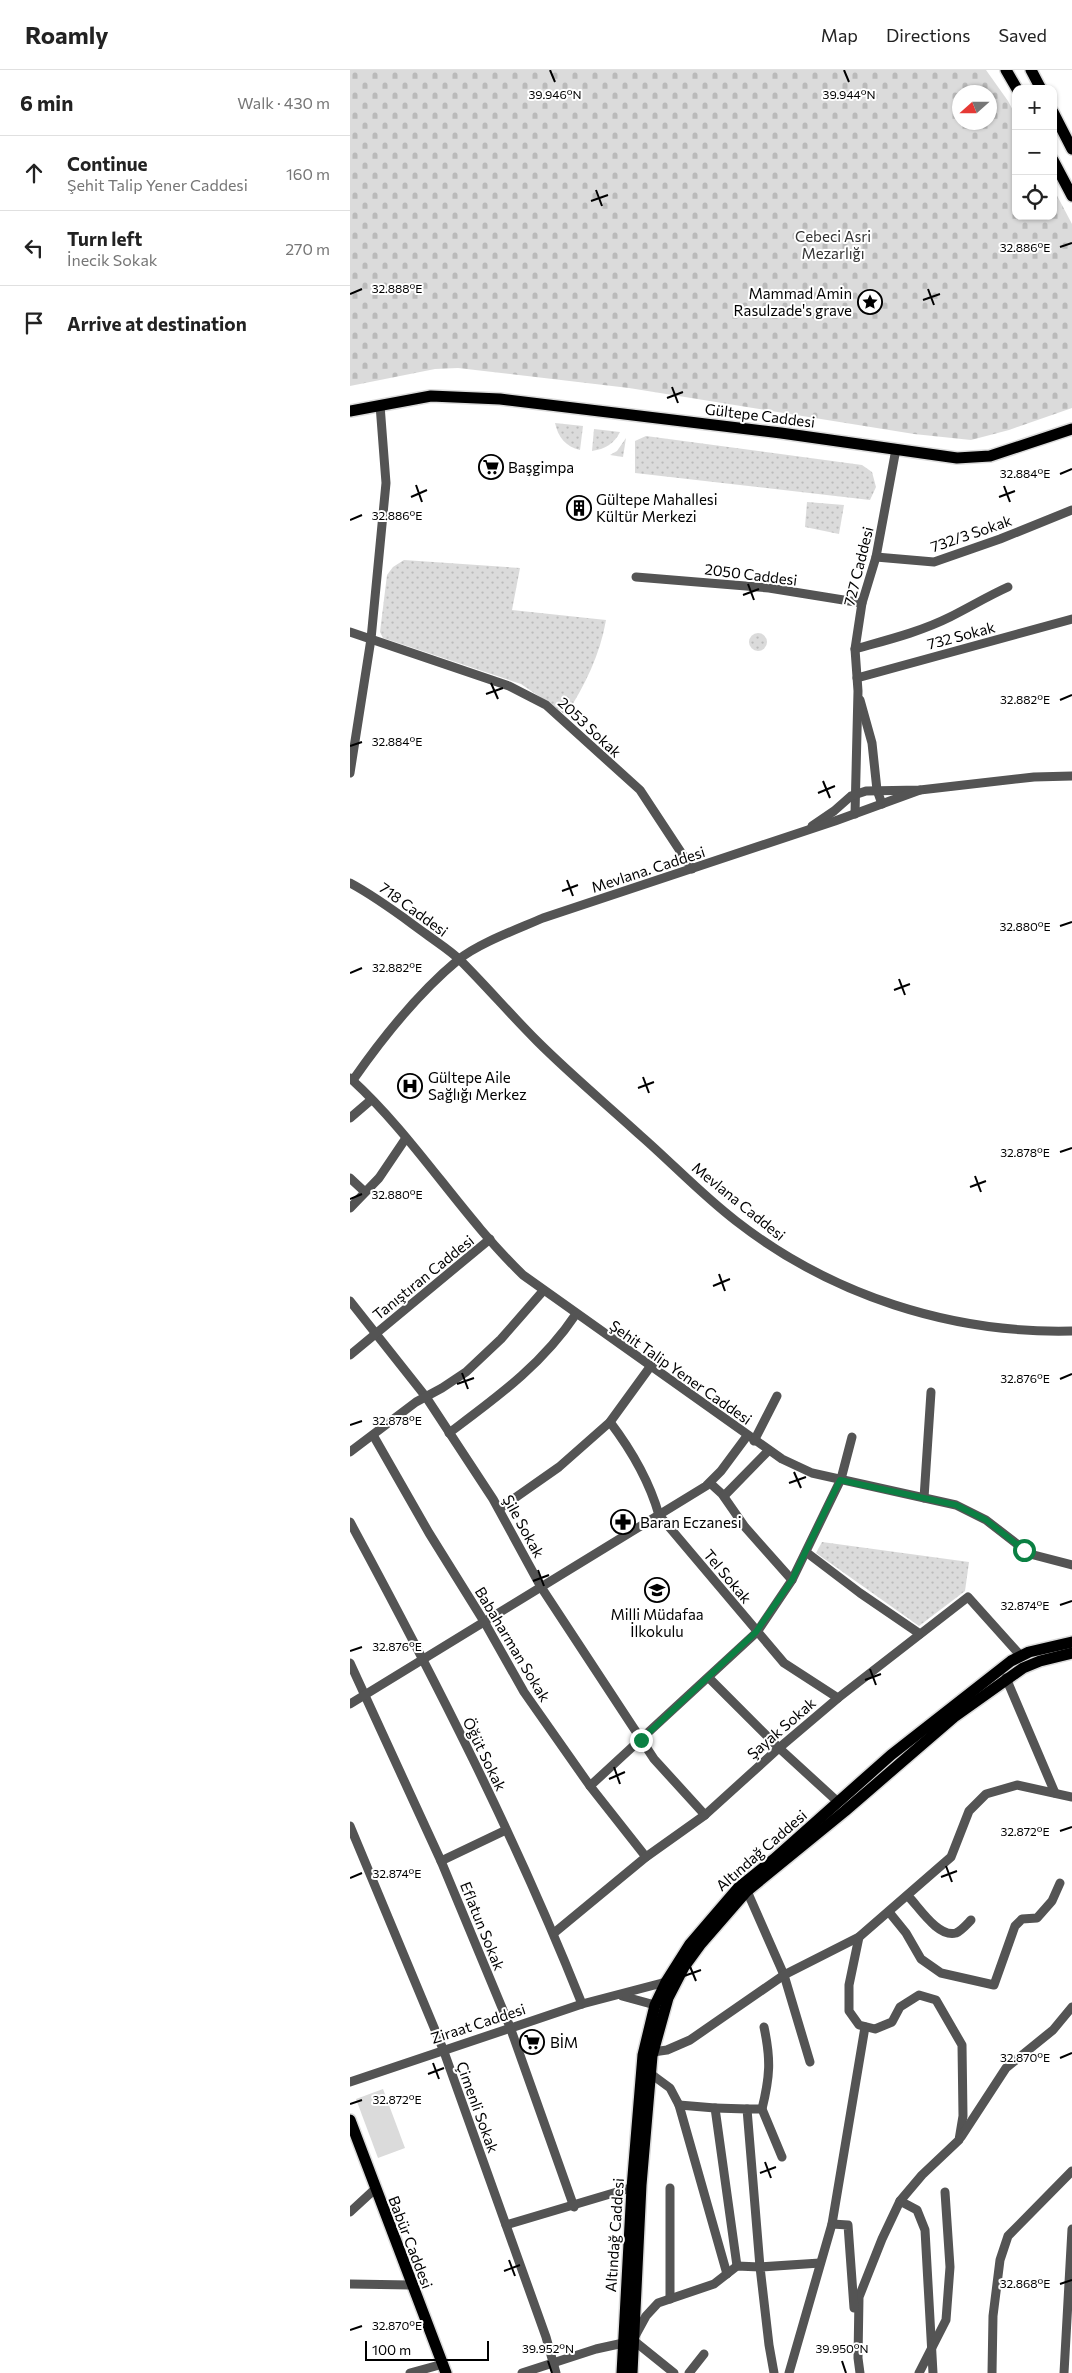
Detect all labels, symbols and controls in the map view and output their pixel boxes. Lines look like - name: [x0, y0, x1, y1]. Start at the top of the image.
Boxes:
- text: Roamly: [25, 20, 108, 49]
- text: Map: [821, 24, 858, 46]
- text: Directions: [886, 24, 970, 46]
- text: Saved: [998, 24, 1047, 46]
- north arrow: [952, 85, 997, 130]
- map controls: [1012, 85, 1057, 220]
- button: +: [1012, 85, 1057, 130]
- text: 39.946°N: [529, 87, 582, 101]
- text: 39.944°N: [823, 87, 875, 101]
- text: 6 min: [20, 90, 73, 115]
- text: Walk · 430 m: [237, 93, 330, 112]
- button: −: [1012, 130, 1057, 175]
- text: Continue: [67, 152, 147, 175]
- icon: ahead: [20, 159, 48, 187]
- text: 160 m: [286, 164, 330, 183]
- text: Şehit Talip Yener Caddesi: [67, 175, 248, 194]
- button: locate: [1012, 175, 1057, 220]
- text: Turn left: [67, 227, 142, 250]
- park label: Cebeci Asri Mezarlığı: [795, 227, 871, 262]
- icon: left: [20, 234, 48, 262]
- text: 270 m: [285, 239, 330, 258]
- text: 32.886°E: [1000, 240, 1050, 254]
- text: İnecik Sokak: [67, 250, 158, 269]
- text: 32.888°E: [372, 281, 422, 295]
- place label: Mammad Amin Rasulzade's grave: [734, 284, 852, 319]
- place icon: Mammad Amin Rasulzade's grave: [857, 289, 883, 315]
- icon: arrive: [20, 309, 48, 337]
- text: Arrive at destination: [67, 312, 247, 335]
- street label: Gültepe Caddesi: [704, 399, 816, 431]
- supermarket icon: Başgimpa: [478, 454, 504, 480]
- place label: Başgimpa: [508, 458, 574, 476]
- text: 32.884°E: [1000, 466, 1050, 480]
- place label: Gültepe Mahallesi Kültür Merkezi: [596, 490, 718, 525]
- building icon: Gültepe Mahallesi Kültür Merkezi: [566, 495, 592, 521]
- text: 32.886°E: [372, 508, 422, 522]
- street label: 732/3 Sokak: [928, 511, 1014, 555]
- street label: 727 Caddesi: [839, 525, 877, 607]
- street label: 2050 Caddesi: [704, 559, 798, 589]
- street label: 732 Sokak: [925, 617, 997, 653]
- text: 32.882°E: [1000, 692, 1050, 706]
- street label: 2053 Sokak: [555, 693, 625, 761]
- text: 32.884°E: [372, 734, 422, 748]
- street label: Mevlana. Caddesi: [589, 842, 707, 896]
- street label: 718 Caddesi: [376, 878, 452, 940]
- text: 32.880°E: [999, 919, 1051, 933]
- text: 32.882°E: [372, 960, 422, 974]
- place label: Gültepe Aile Sağlığı Merkez: [428, 1068, 527, 1103]
- hospital icon: Gültepe Aile Sağlığı Merkez: [397, 1073, 423, 1099]
- text: 32.878°E: [1000, 1145, 1050, 1159]
- street label: Mevlana Caddesi: [689, 1158, 789, 1244]
- text: 32.880°E: [371, 1187, 423, 1201]
- street label: Tanıştıran Caddesi: [369, 1231, 477, 1323]
- street label: Şehit Talip Yener Caddesi: [606, 1316, 756, 1428]
- text: 32.876°E: [1000, 1371, 1050, 1385]
- text: 32.878°E: [372, 1413, 422, 1427]
- street label: Şile Sokak: [499, 1491, 549, 1561]
- pharmacy icon: Baran Eczanesi: [610, 1509, 636, 1535]
- place label: Baran Eczanesi: [640, 1513, 742, 1531]
- route start: [1013, 1539, 1036, 1562]
- street label: Tel Sokak: [700, 1545, 756, 1607]
- school or university icon: Milli Müdafaa İlkokulu: [644, 1577, 670, 1603]
- street label: Babaharman Sokak: [472, 1583, 554, 1705]
- text: 32.874°E: [1001, 1598, 1049, 1612]
- place label: Milli Müdafaa İlkokulu: [610, 1605, 704, 1640]
- text: 32.876°E: [372, 1639, 422, 1653]
- street label: Şayak Sokak: [743, 1693, 819, 1763]
- street label: Öğüt Sokak: [459, 1714, 511, 1794]
- route end: [630, 1729, 653, 1752]
- street label: Altındağ Caddesi: [712, 1806, 810, 1894]
- text: 32.872°E: [1000, 1824, 1050, 1838]
- text: 32.874°E: [373, 1866, 421, 1880]
- street label: Eflatun Sokak: [457, 1879, 509, 1973]
- street label: Ziraat Caddesi: [428, 1999, 528, 2047]
- supermarket icon: BİM: [519, 2029, 545, 2055]
- place label: BİM: [550, 2033, 578, 2051]
- text: 32.870°E: [1000, 2050, 1050, 2064]
- street label: Çimenli Sokak: [453, 2059, 503, 2155]
- text: 32.872°E: [372, 2092, 422, 2106]
- street label: Altındağ Caddesi: [601, 2177, 627, 2293]
- street label: Babür Caddesi: [385, 2193, 437, 2291]
- text: 32.868°E: [1000, 2276, 1050, 2290]
- text: 32.870°E: [372, 2318, 422, 2332]
- scale bar: [365, 2338, 489, 2361]
- text: 100 m: [372, 2341, 411, 2358]
- text: 39.952°N: [522, 2341, 574, 2355]
- text: 39.950°N: [815, 2341, 869, 2355]

